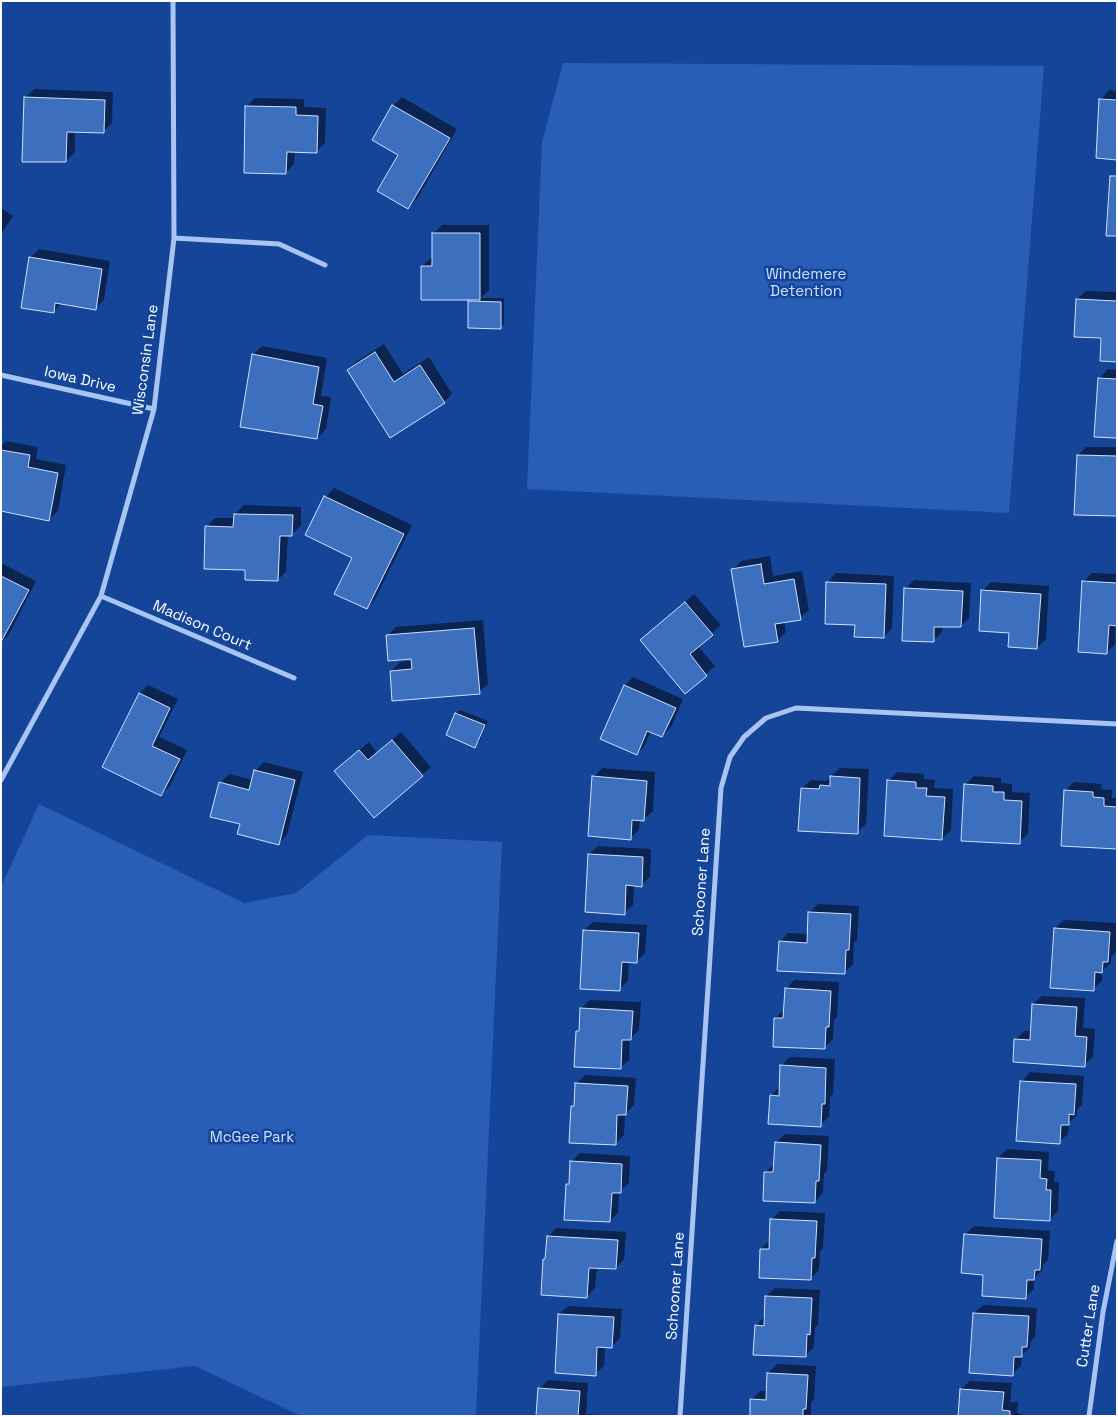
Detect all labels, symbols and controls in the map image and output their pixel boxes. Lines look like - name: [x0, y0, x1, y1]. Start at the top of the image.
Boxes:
- park label: Windemere Detention: [766, 266, 846, 301]
- street label: Wisconsin Lane: [129, 303, 163, 417]
- street label: Iowa Drive: [42, 363, 118, 397]
- street label: Madison Court: [150, 597, 254, 655]
- street label: Schooner Lane: [689, 827, 715, 937]
- park label: McGee Park: [210, 1129, 294, 1147]
- street label: Schooner Lane: [663, 1231, 689, 1341]
- street label: Cutter Lane: [1074, 1283, 1104, 1369]

